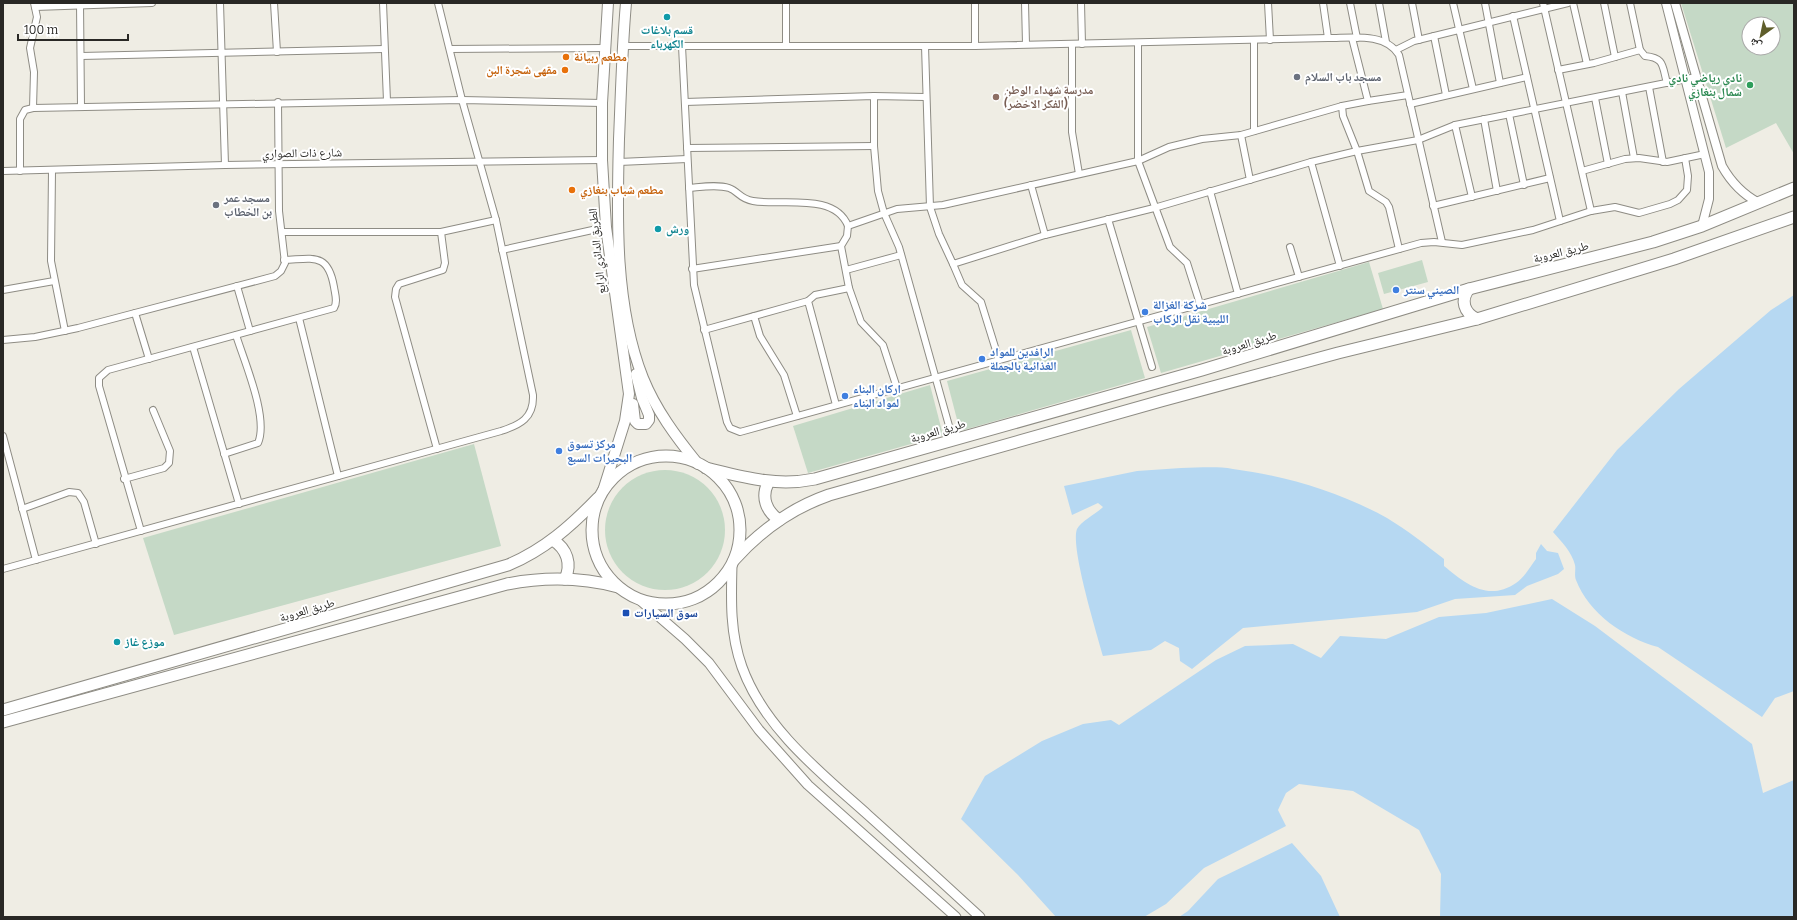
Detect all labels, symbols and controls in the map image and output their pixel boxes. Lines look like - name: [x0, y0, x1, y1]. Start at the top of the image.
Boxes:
- marker: قسم بلاغات الكهرباء: [662, 12, 672, 22]
- scale bar: [18, 16, 128, 42]
- north arrow: [1741, 16, 1781, 56]
- text: 100 m: [24, 23, 59, 37]
- place label: قسم بلاغات الكهرباء: [641, 23, 693, 51]
- text: ش: [1747, 34, 1765, 53]
- place label: مطعم ربيانة: [574, 50, 627, 65]
- marker: مطعم ربيانة: [561, 52, 571, 62]
- place label: مقهى شجرة البن: [486, 63, 557, 78]
- marker: مقهى شجرة البن: [560, 65, 570, 75]
- place label: مسجد باب السلام: [1305, 70, 1382, 85]
- place label: نادي رياضي نادي شمال بنغازي: [1669, 71, 1742, 102]
- marker: مسجد باب السلام: [1292, 72, 1302, 82]
- marker: نادي رياضي نادي شمال بنغازي: [1745, 80, 1755, 90]
- place label: مدرسة شهداء الوطن (الفكر الاخضر): [1004, 83, 1094, 111]
- marker: مدرسة شهداء الوطن (الفكر الاخضر): [991, 92, 1001, 102]
- street label: شارع ذات الصواري: [262, 145, 342, 164]
- place label: مطعم شباب بنغازي: [580, 183, 664, 200]
- marker: مطعم شباب بنغازي: [567, 185, 577, 195]
- place label: مسجد عمر بن الخطاب: [223, 191, 272, 220]
- marker: مسجد عمر بن الخطاب: [211, 200, 221, 210]
- street label: الطريق الدائري الرابع: [586, 207, 611, 295]
- place label: ورش: [666, 222, 689, 237]
- marker: ورش: [653, 224, 663, 234]
- street label: طريق العروبة: [1532, 238, 1590, 266]
- place label: الصيني سنتر: [1403, 283, 1459, 300]
- marker: الصيني سنتر: [1391, 285, 1401, 295]
- place label: شركة الغزالة الليبية نقل الركاب: [1153, 298, 1229, 327]
- marker: شركة الغزالة الليبية نقل الركاب: [1140, 307, 1150, 317]
- street label: طريق العروبة: [1220, 328, 1278, 358]
- place label: الرافدين للمواد الغذائية بالجملة: [990, 345, 1057, 373]
- marker: الرافدين للمواد الغذائية بالجملة: [977, 354, 987, 364]
- place label: اركان البناء لمواد البناء: [853, 382, 901, 410]
- marker: اركان البناء لمواد البناء: [840, 391, 850, 401]
- street label: طريق العروبة: [909, 416, 967, 446]
- place label: مركز تسوق البحيرات السبع: [567, 437, 632, 466]
- marker: مركز تسوق البحيرات السبع: [554, 446, 564, 456]
- street label: طريق العروبة: [278, 595, 336, 625]
- place label: سوق السيارات: [634, 606, 698, 621]
- marker: سوق السيارات: [621, 608, 631, 618]
- place label: موزع غاز: [124, 635, 165, 650]
- marker: موزع غاز: [112, 637, 122, 647]

